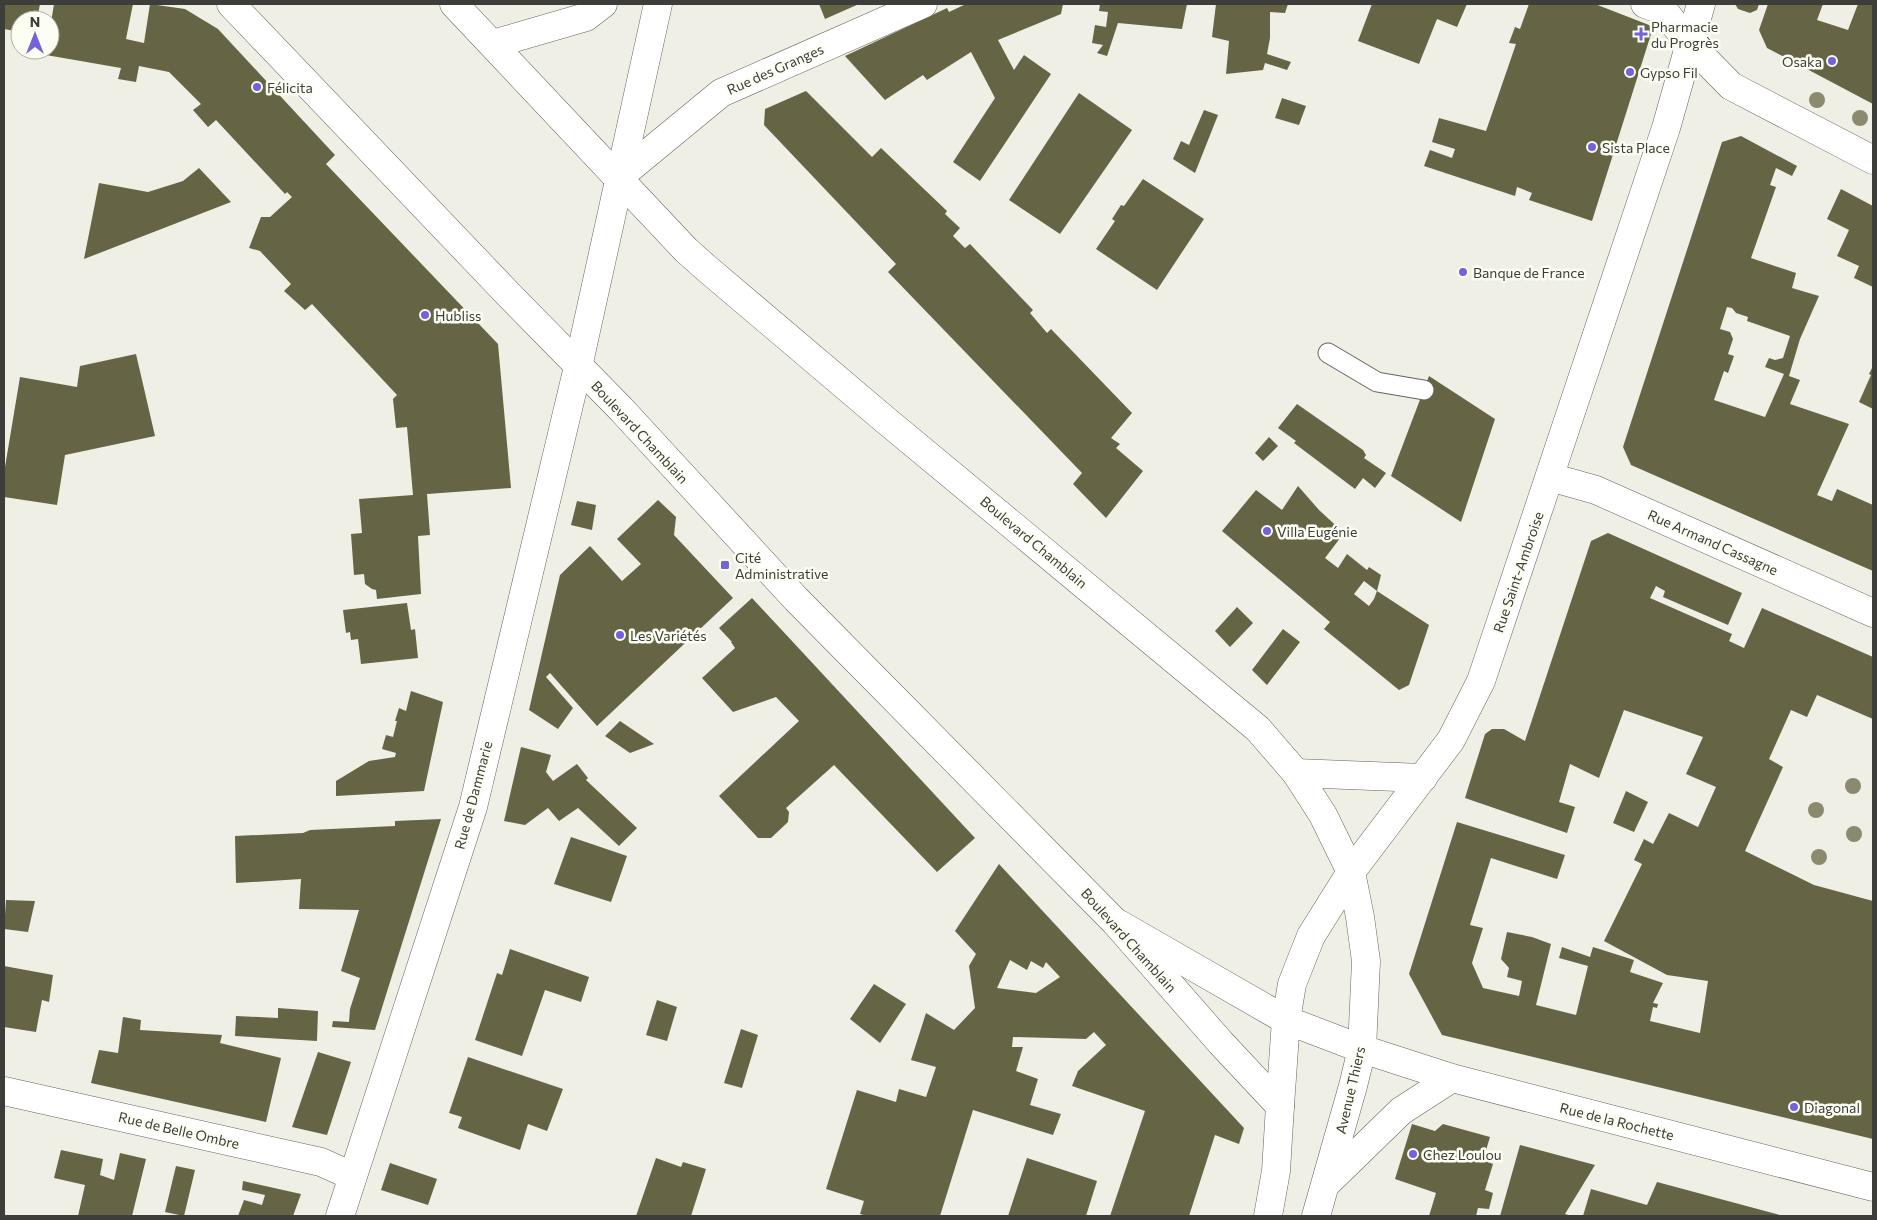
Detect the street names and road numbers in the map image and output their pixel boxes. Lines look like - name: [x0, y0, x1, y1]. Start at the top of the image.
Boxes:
- street label: Rue des Granges: [724, 40, 826, 98]
- street label: Boulevard Chamblain: [588, 377, 692, 487]
- street label: Boulevard Chamblain: [977, 492, 1091, 592]
- street label: Rue Armand Cassagne: [1645, 506, 1781, 578]
- street label: Rue Saint-Ambroise: [1489, 509, 1547, 635]
- street label: Rue de Dammarie: [450, 739, 496, 851]
- street label: Boulevard Chamblain: [1078, 884, 1180, 996]
- street label: Avenue Thiers: [1332, 1045, 1368, 1135]
- street label: Rue de la Rochette: [1558, 1099, 1676, 1143]
- street label: Rue de Belle Ombre: [117, 1108, 241, 1152]

